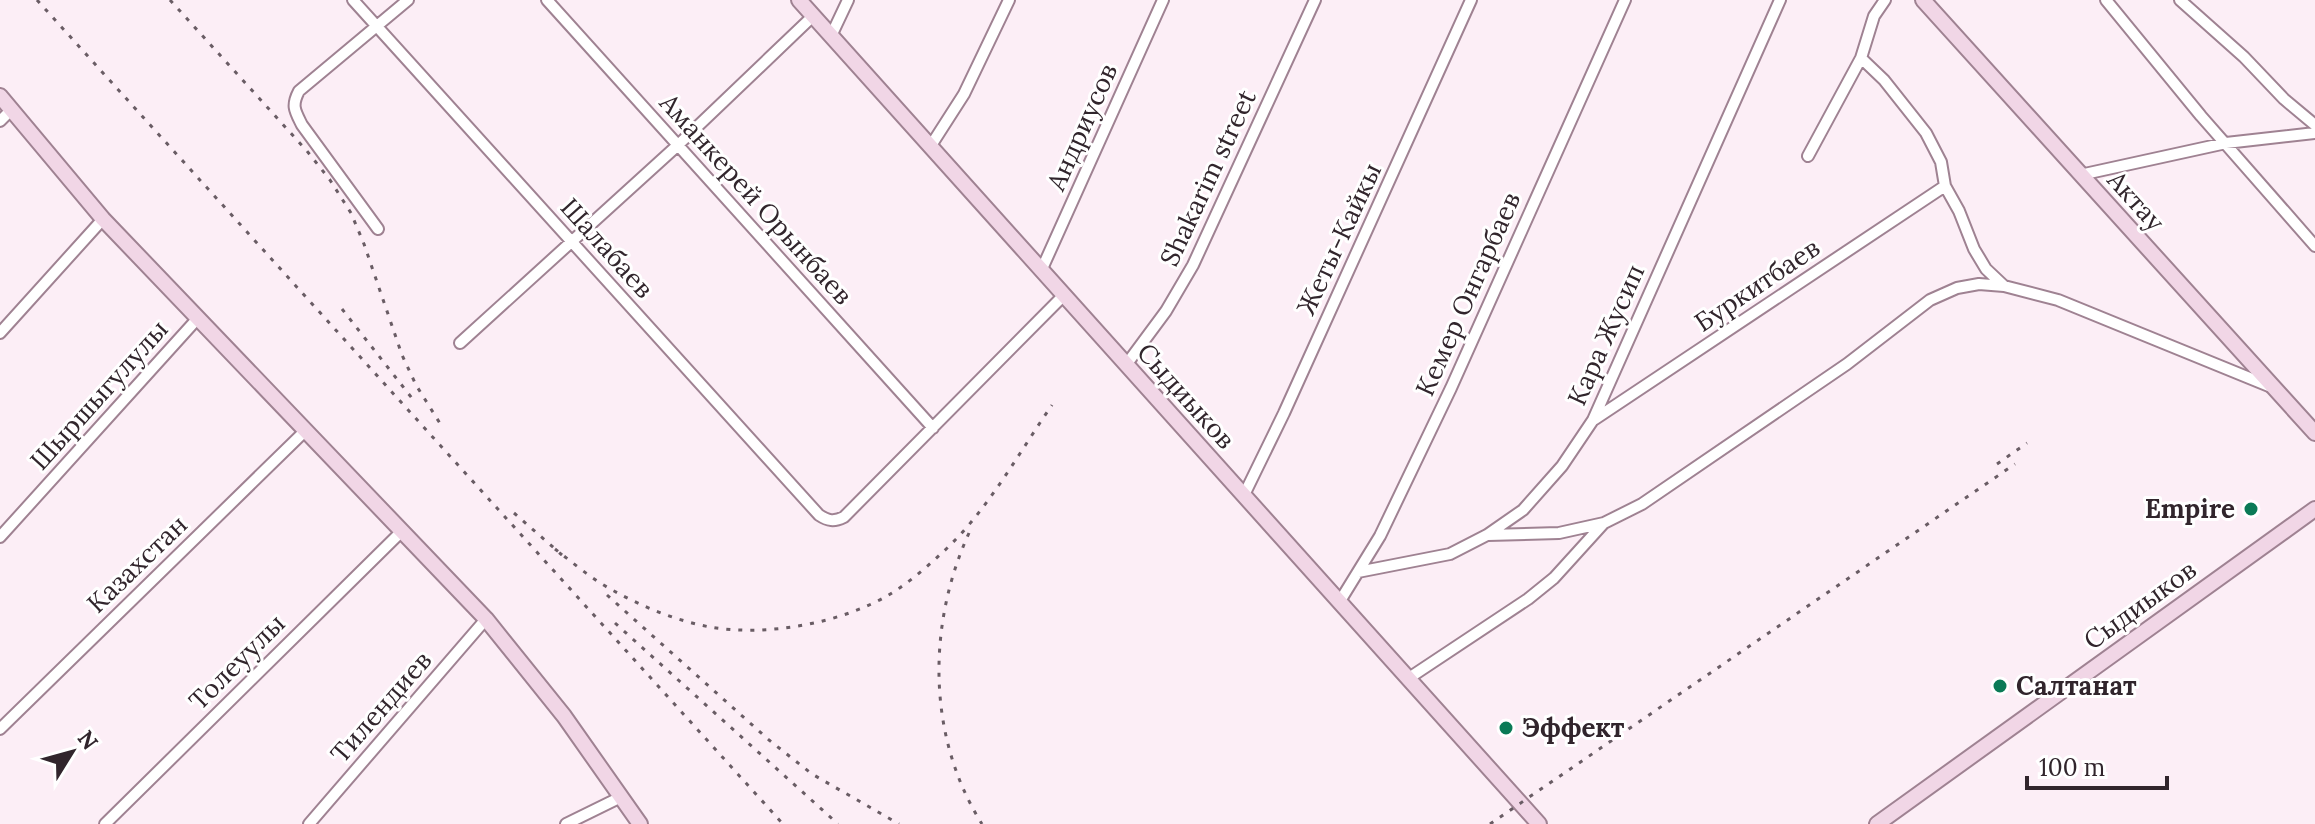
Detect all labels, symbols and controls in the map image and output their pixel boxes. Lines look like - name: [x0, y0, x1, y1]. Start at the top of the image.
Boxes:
- street label: Андриусов: [1039, 58, 1124, 196]
- street label: Shakarim street: [1152, 84, 1263, 271]
- street label: Аманкерей Орынбаев: [652, 86, 860, 311]
- street label: Жеты-Кайкы: [1289, 158, 1388, 320]
- street label: Актау: [2100, 163, 2172, 238]
- street label: Кемер Онгарбаев: [1408, 187, 1527, 401]
- street label: Шалабаев: [554, 191, 661, 305]
- street label: Буркитбаев: [1688, 231, 1826, 338]
- street label: Кара Жусип: [1560, 259, 1651, 410]
- street label: Шыршыгулулы: [23, 313, 175, 476]
- street label: Сыдиыков: [1130, 336, 1242, 455]
- place label: Empire: [2145, 492, 2235, 525]
- marker: Empire: [2242, 500, 2260, 518]
- street label: Казахстан: [80, 508, 194, 619]
- street label: Сыдиыков: [2077, 553, 2202, 656]
- street label: Толеуулы: [182, 607, 292, 717]
- street label: Тилендиев: [323, 644, 438, 769]
- place label: Салтанат: [2016, 669, 2137, 702]
- marker: Салтанат: [1991, 677, 2009, 695]
- place label: Эффект: [1522, 711, 1625, 744]
- north arrow: [32, 712, 112, 792]
- marker: Эффект: [1497, 719, 1515, 737]
- text: N: [72, 725, 104, 755]
- scale bar: [2027, 740, 2167, 790]
- text: 100 m: [2039, 752, 2105, 783]

